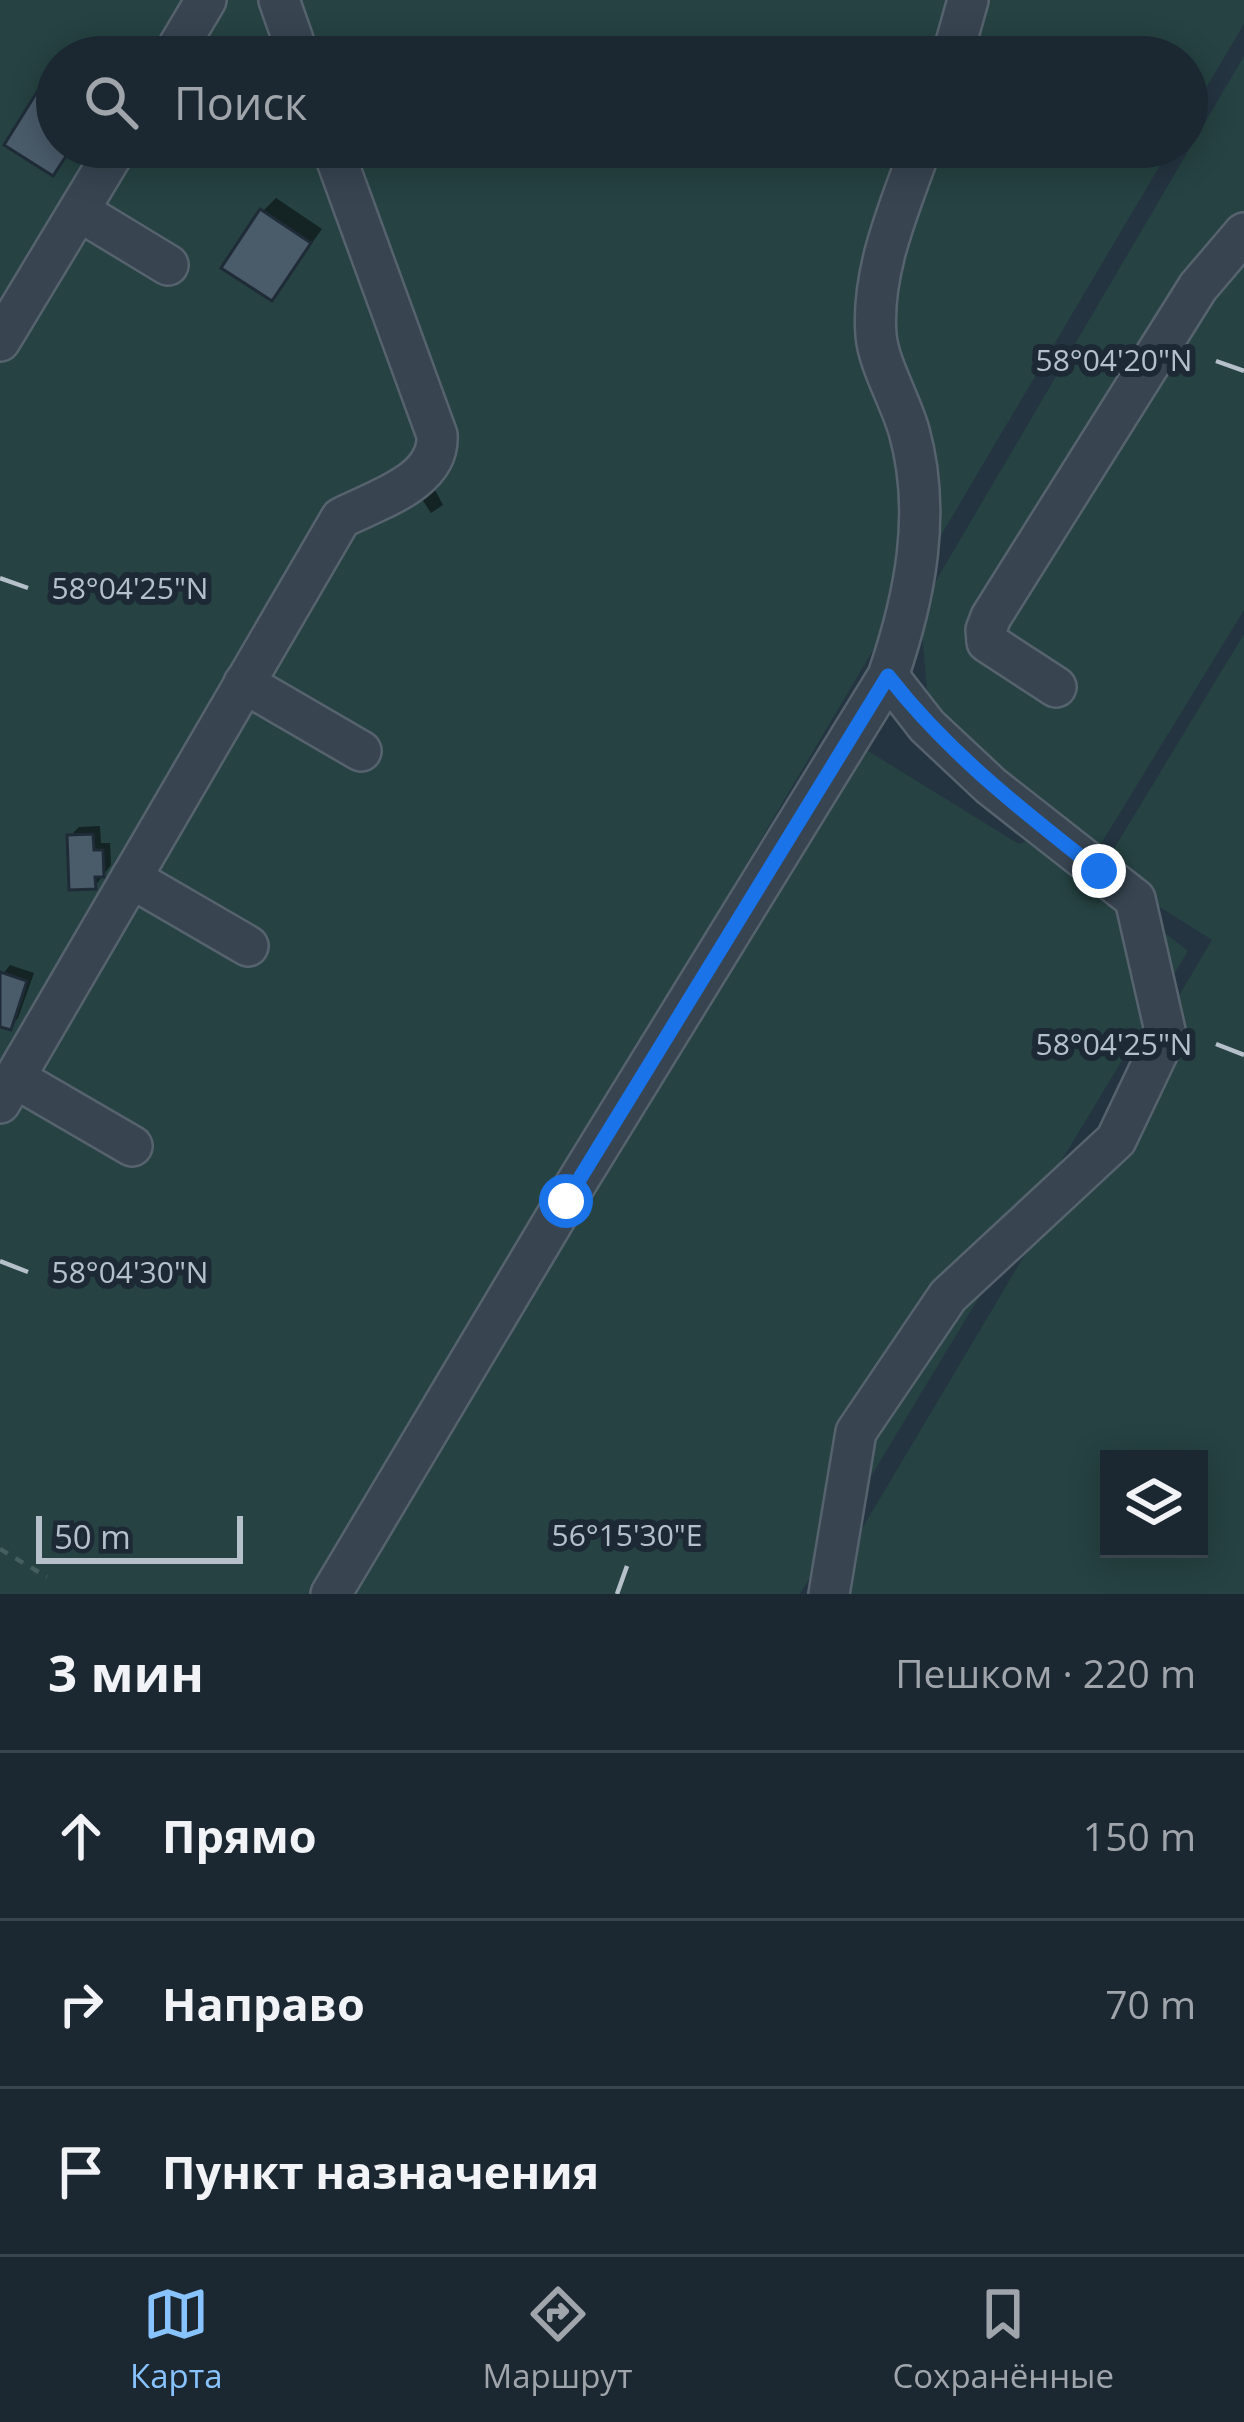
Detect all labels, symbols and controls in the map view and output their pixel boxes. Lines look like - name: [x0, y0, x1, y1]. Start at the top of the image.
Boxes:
- search box: [36, 36, 1208, 168]
- icon: search: [78, 69, 144, 135]
- text: Поиск: [174, 72, 307, 133]
- text: 58°04'20"N: [1036, 339, 1192, 380]
- text: 58°04'25"N: [52, 567, 208, 608]
- route end: [1072, 844, 1126, 898]
- text: 58°04'25"N: [1036, 1023, 1192, 1064]
- route start: [539, 1174, 593, 1228]
- text: 58°04'30"N: [52, 1251, 208, 1292]
- map controls: [1100, 1450, 1208, 1558]
- button: layers: [1100, 1450, 1208, 1558]
- scale bar: [36, 1510, 243, 1563]
- text: 50 m: [54, 1514, 131, 1559]
- text: 56°15'30"E: [552, 1514, 702, 1555]
- text: 3 мин: [48, 1637, 204, 1707]
- text: Пешком · 220 m: [895, 1646, 1196, 1699]
- icon: ahead: [48, 1803, 114, 1869]
- text: Прямо: [162, 1805, 317, 1866]
- text: 150 m: [1083, 1809, 1196, 1862]
- icon: right: [48, 1971, 114, 2037]
- text: Направо: [162, 1973, 365, 2034]
- text: 70 m: [1105, 1977, 1196, 2030]
- icon: arrive: [48, 2139, 114, 2205]
- text: Пункт назначения: [162, 2141, 599, 2202]
- tab: Карта: [130, 2281, 223, 2398]
- tab: Маршрут: [483, 2281, 632, 2398]
- tab: Сохранённые: [892, 2281, 1114, 2398]

